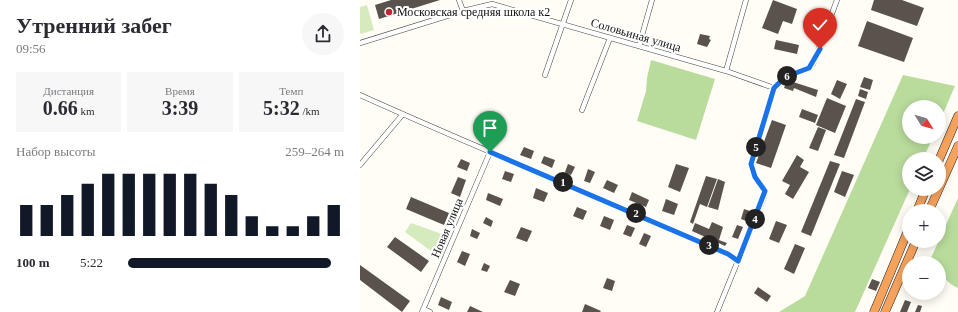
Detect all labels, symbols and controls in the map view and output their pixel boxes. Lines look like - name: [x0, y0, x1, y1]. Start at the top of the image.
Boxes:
- place label: Московская средняя школа к2: [397, 5, 550, 19]
- marker: Московская средняя школа к2: [384, 7, 394, 17]
- pin: [803, 8, 837, 49]
- text: Утренний забег: [16, 13, 172, 38]
- button: share: [302, 13, 344, 55]
- icon: check: [809, 14, 831, 36]
- street label: Соловьиная улица: [589, 15, 683, 55]
- text: 09:56: [16, 41, 46, 56]
- pin: 6: [777, 66, 797, 86]
- text: 6: [784, 70, 790, 82]
- text: Дистанция: [43, 85, 94, 97]
- text: Время: [165, 85, 195, 97]
- text: Темп: [279, 85, 303, 97]
- text: 0.66: [43, 97, 78, 119]
- text: 3:39: [162, 97, 198, 119]
- text: 5:32: [263, 97, 300, 119]
- north arrow: [902, 100, 946, 144]
- map controls: [902, 100, 946, 300]
- text: km: [78, 105, 95, 117]
- text: /km: [300, 105, 320, 117]
- pin: [473, 111, 507, 152]
- icon: arrive: [479, 117, 501, 139]
- pin: 5: [746, 137, 766, 157]
- text: 5: [753, 141, 759, 153]
- text: Набор высоты: [16, 144, 95, 159]
- text: 259–264 m: [285, 144, 344, 159]
- button: layers: [902, 152, 946, 196]
- pin: 1: [553, 172, 573, 192]
- text: 1: [560, 176, 566, 188]
- street label: Новая улица: [428, 195, 466, 260]
- pin: 2: [626, 203, 646, 223]
- button: +: [902, 204, 946, 248]
- text: 2: [633, 207, 639, 219]
- pin: 4: [745, 209, 765, 229]
- text: 4: [752, 213, 758, 225]
- pin: 3: [699, 235, 719, 255]
- text: 3: [706, 239, 712, 251]
- text: 100 m: [16, 255, 50, 270]
- text: 5:22: [80, 255, 103, 270]
- button: −: [902, 256, 946, 300]

